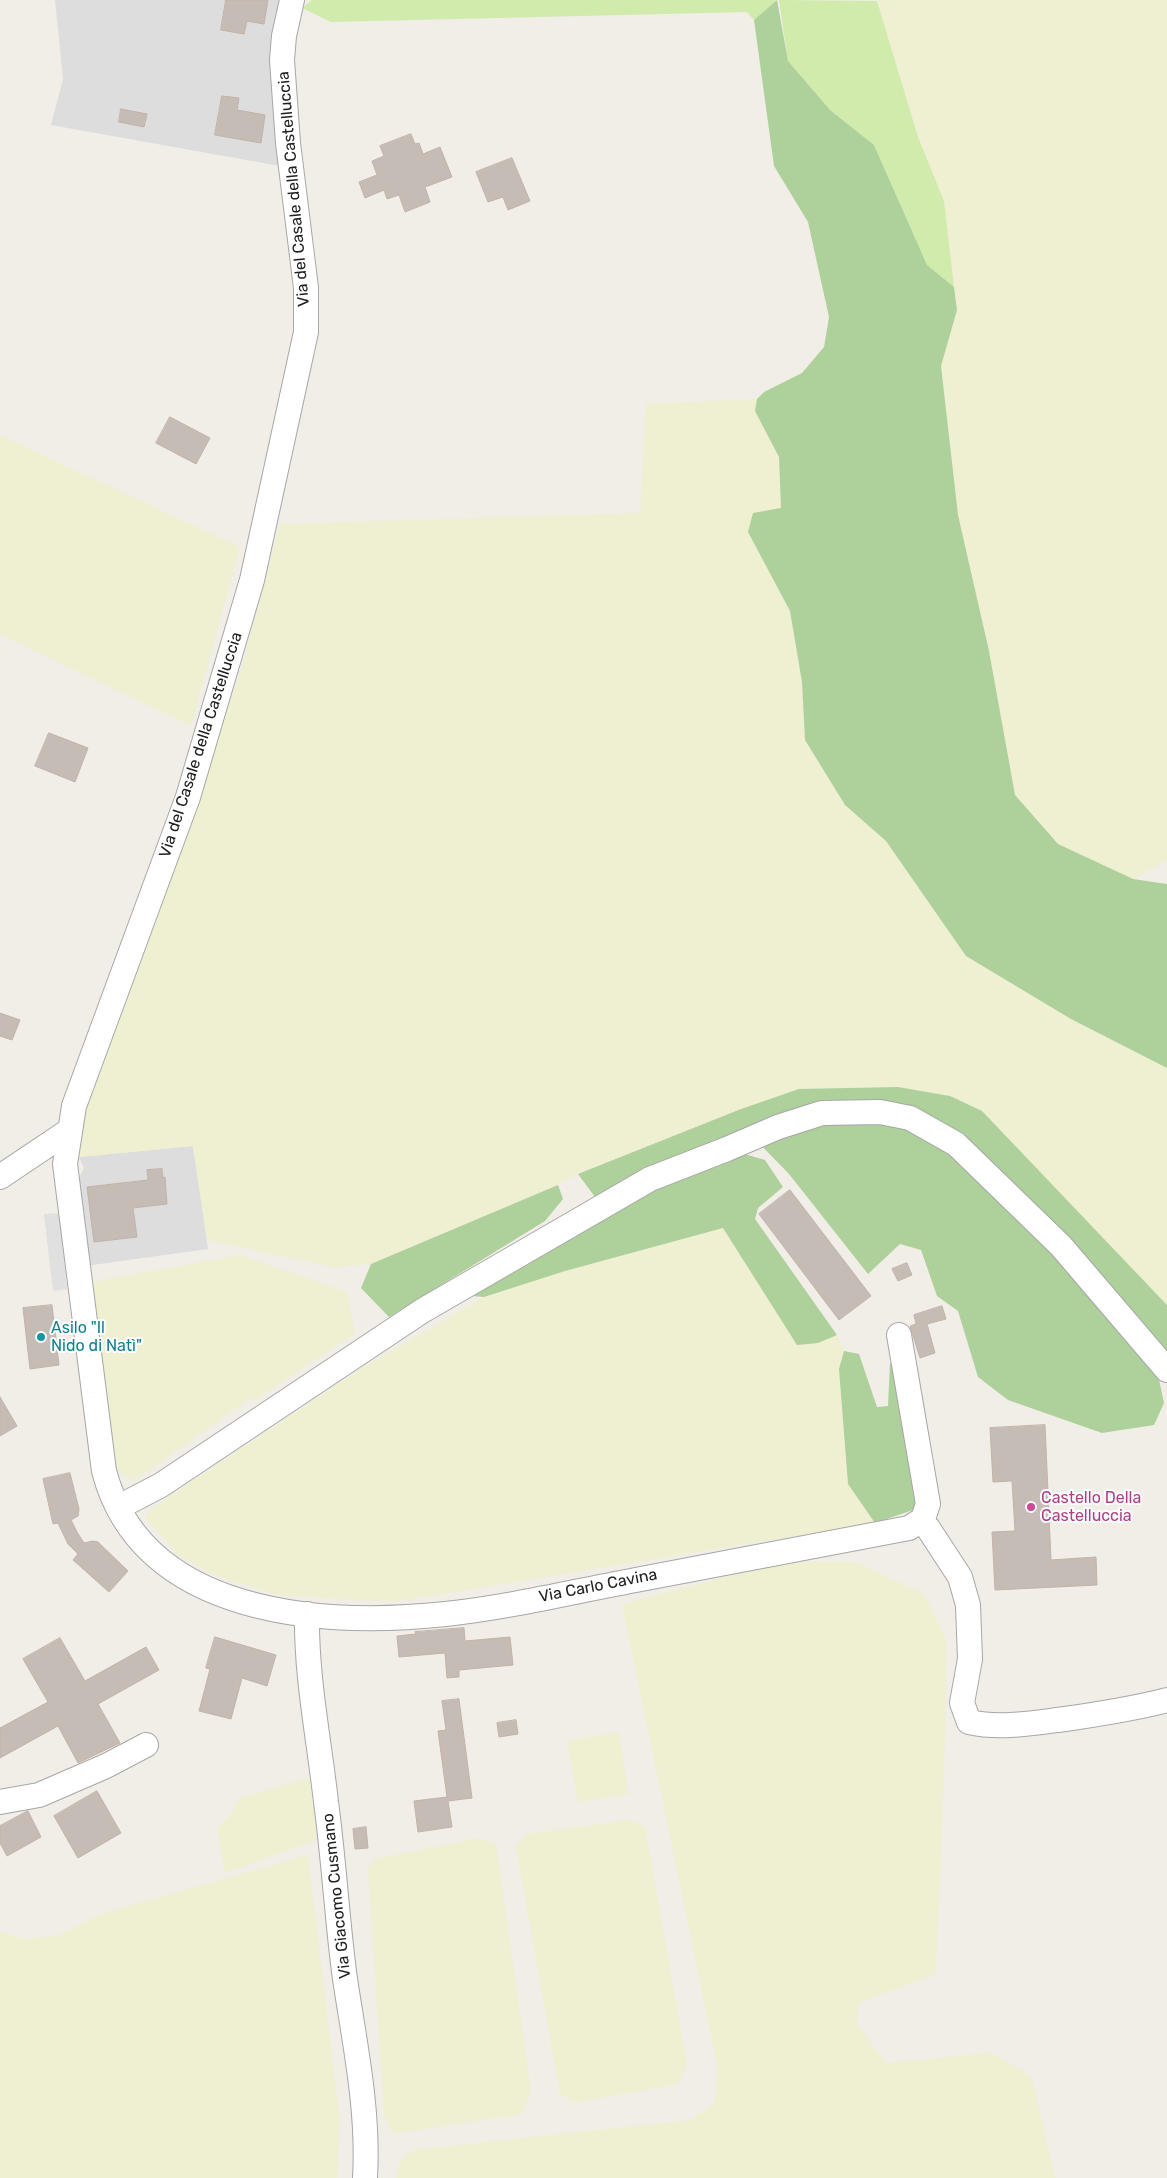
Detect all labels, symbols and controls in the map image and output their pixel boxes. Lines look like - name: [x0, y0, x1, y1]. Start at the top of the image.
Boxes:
- street label: Via del Casale della Castelluccia: [274, 71, 314, 307]
- street label: Via del Casale della Castelluccia: [155, 630, 247, 860]
- place label: Asilo "Il Nido di Natì": [51, 1318, 142, 1356]
- marker: Asilo "Il Nido di Natì": [35, 1331, 47, 1343]
- place label: Castello Della Castelluccia: [1041, 1488, 1141, 1526]
- marker: Castello Della Castelluccia: [1025, 1501, 1037, 1513]
- street label: Via Carlo Cavina: [537, 1565, 659, 1607]
- street label: Via Giacomo Cusmano: [319, 1812, 355, 1980]

